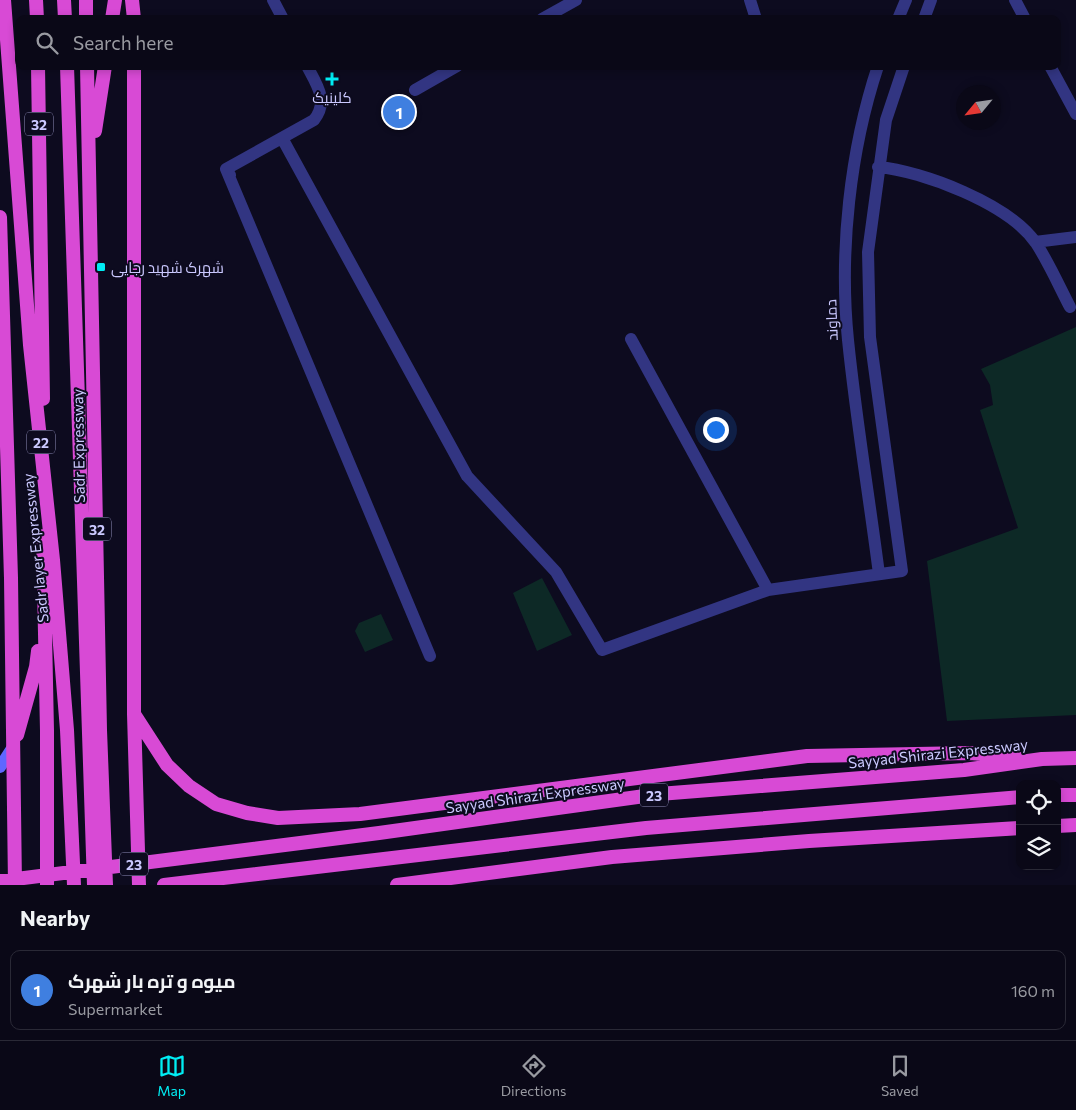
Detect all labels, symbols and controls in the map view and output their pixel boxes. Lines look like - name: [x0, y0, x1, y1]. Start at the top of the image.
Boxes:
- search box: [15, 15, 1061, 70]
- icon: search: [33, 29, 61, 57]
- text: Search here: [73, 31, 173, 54]
- marker: کلینیک: [325, 72, 339, 86]
- north arrow: [956, 85, 1001, 130]
- place label: کلینیک: [312, 88, 352, 106]
- pin: 1: [383, 93, 415, 131]
- road number: 32: [25, 112, 53, 136]
- place label: شهرک شهید رجایی: [111, 258, 224, 278]
- marker: شهرک شهید رجایی: [95, 261, 107, 273]
- street label: دماوند: [821, 299, 842, 341]
- street label: Sadr Expressway: [68, 388, 88, 503]
- your location: [703, 417, 729, 443]
- road number: 22: [27, 431, 55, 454]
- street label: Sadr layer Expressway: [18, 472, 52, 624]
- road number: 32: [83, 518, 111, 540]
- street label: Sayyad Shirazi Expressway: [847, 735, 1029, 771]
- street label: Sayyad Shirazi Expressway: [444, 773, 626, 816]
- map controls: [1016, 780, 1061, 870]
- button: locate: [1016, 780, 1061, 825]
- road number: 23: [640, 784, 668, 806]
- button: layers: [1016, 825, 1061, 870]
- road number: 23: [120, 852, 148, 876]
- text: Nearby: [20, 905, 90, 930]
- text: میوه و تره بار شهرک: [68, 969, 236, 992]
- text: 1: [33, 981, 41, 1000]
- text: 160 m: [1011, 981, 1055, 1000]
- text: Supermarket: [68, 999, 163, 1018]
- tab: Map: [157, 1052, 186, 1099]
- tab: Directions: [501, 1052, 566, 1099]
- tab: Saved: [881, 1052, 919, 1099]

